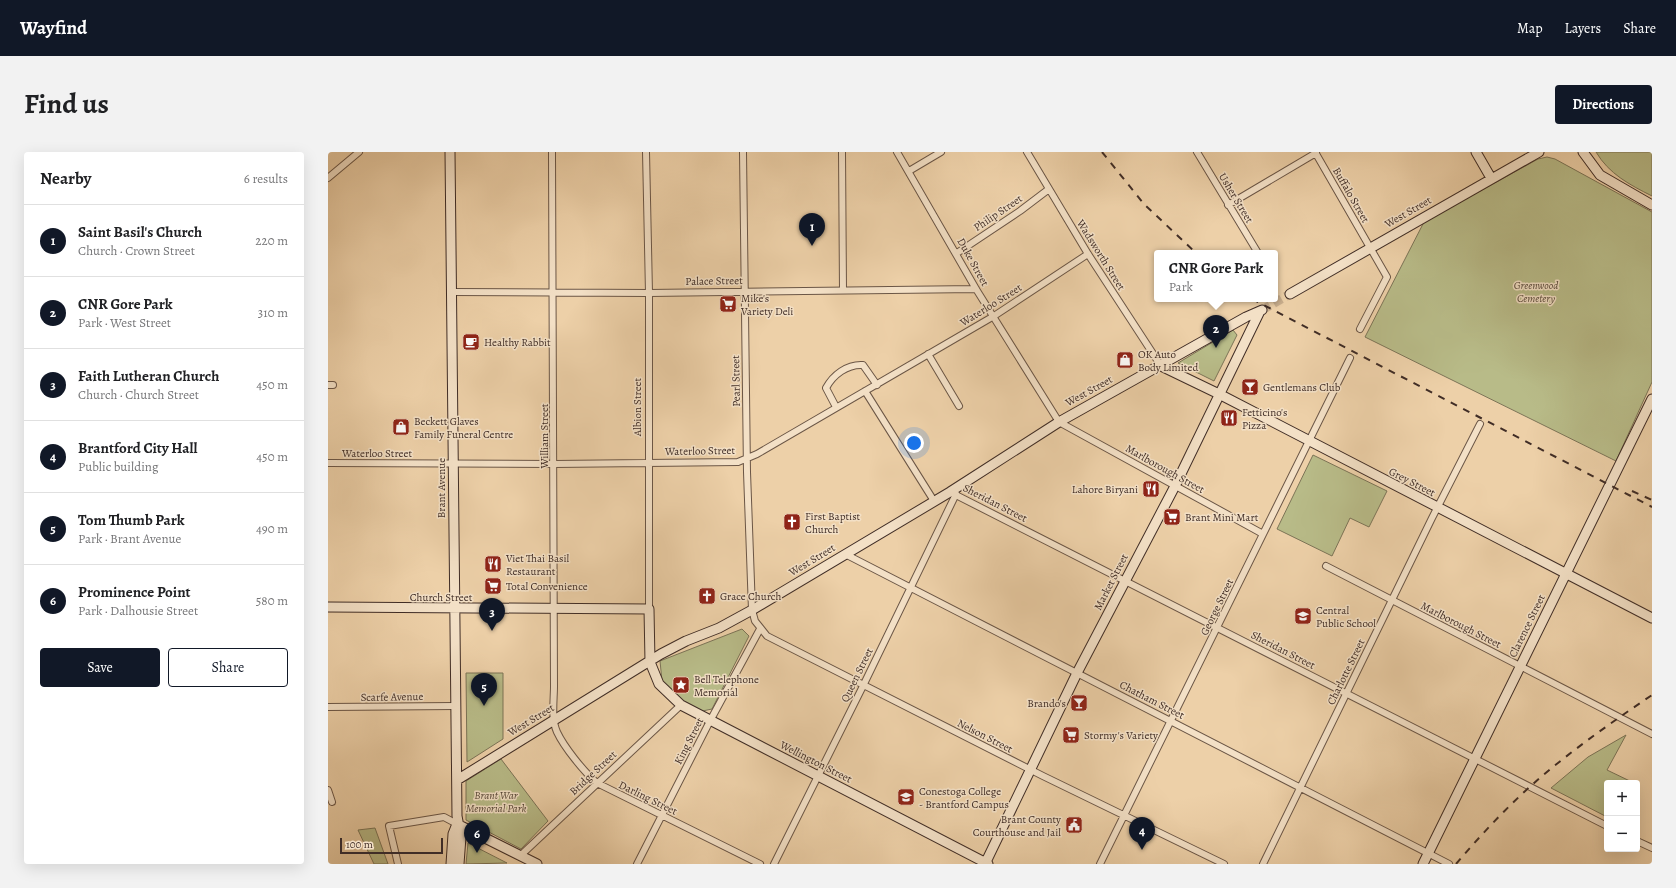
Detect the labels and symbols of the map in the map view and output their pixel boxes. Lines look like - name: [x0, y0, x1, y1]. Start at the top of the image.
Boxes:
- street label: Buffalo Street: [1329, 164, 1373, 226]
- street label: Usher Street: [1215, 170, 1257, 226]
- street label: Philip Street: [971, 191, 1026, 235]
- street label: West Street: [1381, 192, 1434, 232]
- pin: 1: [799, 213, 825, 246]
- street label: Wadsworth Street: [1073, 216, 1129, 294]
- street label: Duke Street: [954, 235, 993, 289]
- street label: Palace Street: [685, 273, 743, 289]
- park label: Greenwood Cemetery: [1514, 278, 1558, 306]
- street label: Waterloo Street: [956, 280, 1025, 330]
- place label: Mike's Variety Deli: [740, 291, 793, 319]
- supermarket icon: Mike's Variety Deli: [718, 294, 738, 314]
- pin: 2: [1203, 315, 1229, 348]
- cafe icon: Healthy Rabbit: [461, 332, 481, 352]
- place label: Healthy Rabbit: [484, 335, 551, 350]
- place label: OK Auto Body Limited: [1138, 347, 1198, 375]
- shop icon: OK Auto Body Limited: [1115, 350, 1135, 370]
- street label: Pearl Street: [728, 355, 744, 407]
- street label: West Street: [1062, 372, 1116, 411]
- street label: Albion Street: [630, 377, 645, 437]
- bar icon: Gentlemans Club: [1240, 377, 1260, 397]
- place label: Gentlemans Club: [1263, 380, 1341, 395]
- street label: William Street: [537, 403, 552, 469]
- place label: Fetticino's Pizza: [1242, 405, 1287, 433]
- restaurant icon: Fetticino's Pizza: [1219, 408, 1239, 428]
- place label: Beckett Glaves Family Funeral Centre: [414, 414, 513, 442]
- shop icon: Beckett Glaves Family Funeral Centre: [391, 417, 411, 437]
- your location: [904, 433, 924, 453]
- street label: Marlborough Street: [1123, 441, 1208, 497]
- street label: Waterloo Street: [664, 443, 736, 459]
- street label: Waterloo Street: [341, 446, 412, 461]
- street label: Brant Avenue: [434, 458, 449, 518]
- street label: Grey Street: [1386, 464, 1438, 500]
- restaurant icon: Lahore Biryani: [1141, 479, 1161, 499]
- street label: Sheridan Street: [960, 480, 1030, 526]
- place label: Lahore Biryani: [1072, 482, 1138, 497]
- supermarket icon: Brant Mini Mart: [1162, 507, 1182, 527]
- place label: First Baptist Church: [805, 509, 861, 537]
- place label: Brant Mini Mart: [1185, 510, 1259, 525]
- church icon: First Baptist Church: [782, 512, 802, 532]
- street label: West Street: [785, 540, 838, 580]
- place label: Viet Thai Basil Restaurant: [505, 551, 570, 579]
- street label: Market Street: [1090, 551, 1132, 613]
- restaurant icon: Viet Thai Basil Restaurant: [483, 554, 503, 574]
- supermarket icon: Total Convenience: [483, 576, 503, 596]
- street label: George Street: [1197, 576, 1237, 638]
- place label: Total Convenience: [506, 579, 588, 594]
- church icon: Grace Church: [697, 586, 717, 606]
- place label: Grace Church: [720, 589, 781, 604]
- street label: Church Street: [410, 590, 473, 605]
- street label: Clarence Street: [1505, 592, 1549, 660]
- pin: 3: [479, 598, 505, 631]
- street label: Marlborough Street: [1418, 598, 1504, 652]
- place label: Central Public School: [1316, 603, 1376, 631]
- school or university icon: Central Public School: [1293, 606, 1313, 626]
- street label: Sheridan Street: [1248, 627, 1318, 673]
- street label: Charlotte Street: [1324, 636, 1369, 708]
- street label: Queen Street: [837, 645, 877, 705]
- place label: Bell Telephone Memorial: [694, 672, 759, 700]
- pin: 5: [471, 673, 497, 706]
- place icon: Bell Telephone Memorial: [671, 675, 691, 695]
- street label: Chatham Street: [1117, 677, 1187, 723]
- street label: Scarfe Avenue: [360, 689, 424, 705]
- bar icon: Brando's: [1069, 693, 1089, 713]
- place label: Brando's: [1027, 696, 1066, 711]
- street label: West Street: [504, 700, 557, 740]
- street label: King Street: [671, 715, 707, 767]
- street label: Nelson Street: [955, 716, 1016, 757]
- supermarket icon: Stormy's Variety: [1061, 725, 1081, 745]
- place label: Stormy's Variety: [1084, 728, 1158, 743]
- street label: Wellington Street: [777, 737, 855, 787]
- street label: Bridge Street: [566, 747, 620, 799]
- street label: Darling Street: [616, 777, 680, 819]
- place label: Conestoga College - Brantford Campus: [919, 784, 1009, 812]
- school or university icon: Conestoga College - Brantford Campus: [896, 787, 916, 807]
- park label: Brant War Memorial Park: [466, 788, 526, 816]
- place label: Brant County Courthouse and Jail: [973, 812, 1061, 840]
- public building icon: Brant County Courthouse and Jail: [1064, 815, 1084, 835]
- pin: 4: [1129, 817, 1155, 850]
- pin: 6: [464, 820, 490, 853]
- scale bar: [340, 836, 443, 855]

